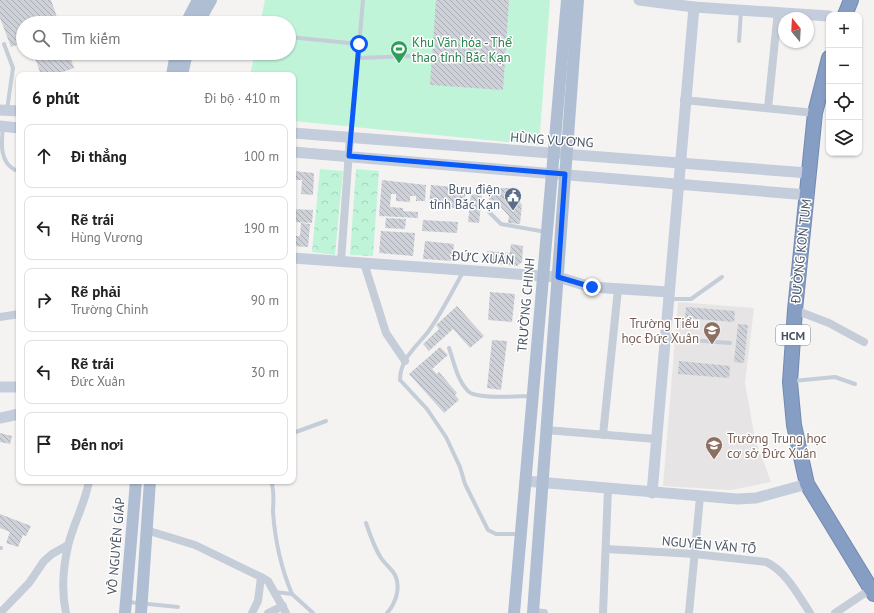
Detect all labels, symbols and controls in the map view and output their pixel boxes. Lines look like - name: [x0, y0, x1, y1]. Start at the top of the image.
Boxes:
- north arrow: [778, 12, 814, 48]
- map controls: [826, 12, 862, 156]
- button: +: [826, 12, 862, 48]
- search box: [16, 16, 296, 60]
- icon: search: [30, 27, 52, 49]
- text: Tìm kiếm: [62, 29, 120, 48]
- place label: Khu Văn hóa - Thể thao tỉnh Bắc Kạn: [412, 34, 512, 66]
- route start: [350, 35, 368, 53]
- sports icon: Khu Văn hóa - Thể thao tỉnh Bắc Kạn: [389, 39, 409, 64]
- button: −: [826, 48, 862, 84]
- button: locate: [826, 84, 862, 120]
- text: 6 phút: [32, 87, 79, 109]
- text: Đi bộ · 410 m: [205, 90, 280, 107]
- button: layers: [826, 120, 862, 156]
- street label: HÙNG VƯƠNG: [510, 129, 594, 151]
- icon: ahead: [33, 145, 55, 167]
- text: Đi thẳng: [71, 147, 127, 166]
- text: 100 m: [244, 148, 279, 165]
- place label: Bưu điện tỉnh Bắc Kạn: [430, 181, 500, 213]
- public building icon: Bưu điện tỉnh Bắc Kạn: [503, 186, 523, 211]
- street label: ĐƯỜNG KON TUM: [787, 198, 815, 305]
- text: Rẽ trái: [71, 210, 114, 229]
- icon: left: [33, 217, 55, 239]
- text: 190 m: [244, 220, 279, 237]
- text: Hùng Vương: [71, 229, 143, 246]
- street label: ĐỨC XUÂN: [450, 247, 515, 269]
- street label: TRƯỜNG CHINH: [513, 257, 539, 353]
- route end: [583, 278, 601, 296]
- text: Rẽ phải: [71, 282, 121, 301]
- icon: right: [33, 289, 55, 311]
- text: 90 m: [251, 292, 279, 309]
- text: Trường Chinh: [71, 301, 148, 318]
- place label: Trường Tiểu học Đức Xuân: [622, 315, 699, 347]
- school or university icon: Trường Tiểu học Đức Xuân: [702, 320, 722, 345]
- road number: HCM: [776, 325, 810, 345]
- text: Rẽ trái: [71, 354, 114, 373]
- icon: left: [33, 361, 55, 383]
- text: 30 m: [251, 364, 279, 381]
- text: Đức Xuân: [71, 373, 125, 390]
- place label: Trường Trung học cơ sở Đức Xuân: [727, 430, 827, 462]
- icon: arrive: [33, 433, 55, 455]
- text: Đến nơi: [71, 435, 124, 454]
- school or university icon: Trường Trung học cơ sở Đức Xuân: [704, 435, 724, 460]
- street label: VÕ NGUYÊN GIÁP: [103, 497, 129, 596]
- street label: NGUYỄN VĂN TỐ: [661, 532, 757, 558]

